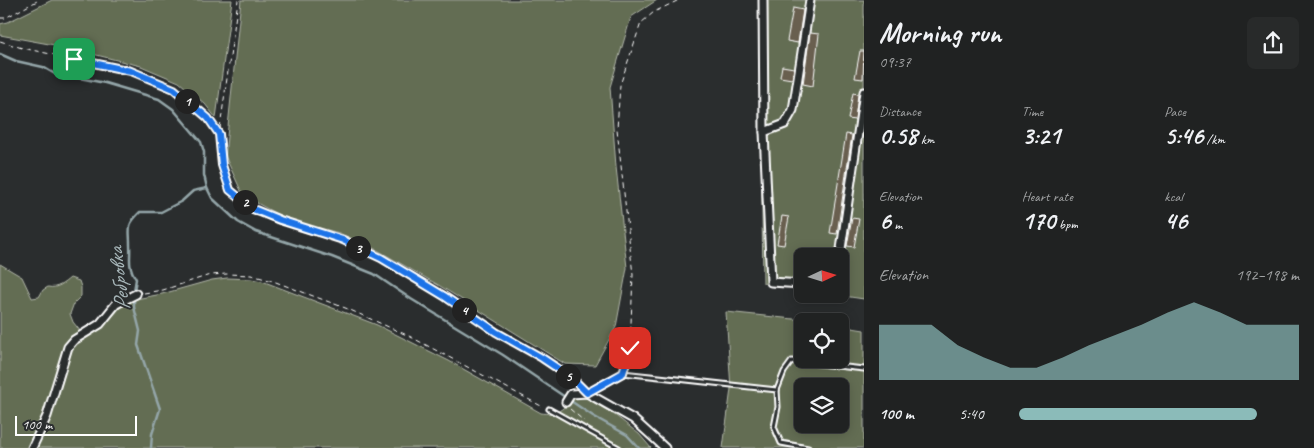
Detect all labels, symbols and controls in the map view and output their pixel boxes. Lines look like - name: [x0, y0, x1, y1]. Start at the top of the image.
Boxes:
- text: Morning run: [879, 15, 1001, 50]
- button: share: [1247, 17, 1299, 69]
- pin: [53, 38, 95, 80]
- icon: arrive: [60, 45, 88, 73]
- text: 09:37: [879, 52, 911, 72]
- pin: 1: [174, 88, 200, 114]
- text: 1: [184, 93, 191, 110]
- text: Distance: [879, 103, 921, 120]
- text: Time: [1022, 103, 1043, 120]
- text: Pace: [1164, 103, 1186, 120]
- text: 0.58: [879, 120, 917, 152]
- text: 3:21: [1022, 120, 1060, 152]
- text: 5:46: [1164, 120, 1203, 152]
- text: km: [917, 131, 934, 148]
- text: /km: [1203, 131, 1225, 148]
- text: Elevation: [879, 188, 922, 205]
- text: Heart rate: [1022, 188, 1073, 205]
- text: kcal: [1164, 188, 1183, 205]
- pin: 2: [232, 190, 258, 214]
- text: 2: [242, 194, 249, 211]
- text: 6: [879, 205, 891, 237]
- text: 170: [1022, 205, 1055, 237]
- text: 46: [1164, 205, 1187, 237]
- text: m: [891, 216, 902, 233]
- text: bpm: [1055, 216, 1078, 233]
- pin: 3: [346, 236, 370, 260]
- text: 3: [355, 240, 362, 257]
- water label: Ребровка: [101, 243, 137, 312]
- north arrow: [794, 248, 849, 302]
- map controls: [794, 248, 849, 433]
- text: Elevation: [879, 265, 928, 285]
- text: 192–198 m: [1236, 265, 1299, 285]
- pin: 4: [452, 298, 476, 322]
- text: 4: [461, 302, 468, 319]
- button: locate: [794, 313, 849, 368]
- pin: [609, 327, 651, 369]
- icon: check: [616, 334, 644, 362]
- pin: 5: [556, 364, 580, 388]
- text: 5: [565, 368, 572, 385]
- button: layers: [794, 378, 849, 433]
- text: 100 m: [879, 404, 914, 424]
- text: 5:40: [959, 404, 984, 424]
- scale bar: [15, 413, 138, 436]
- text: 100 m: [22, 416, 52, 433]

